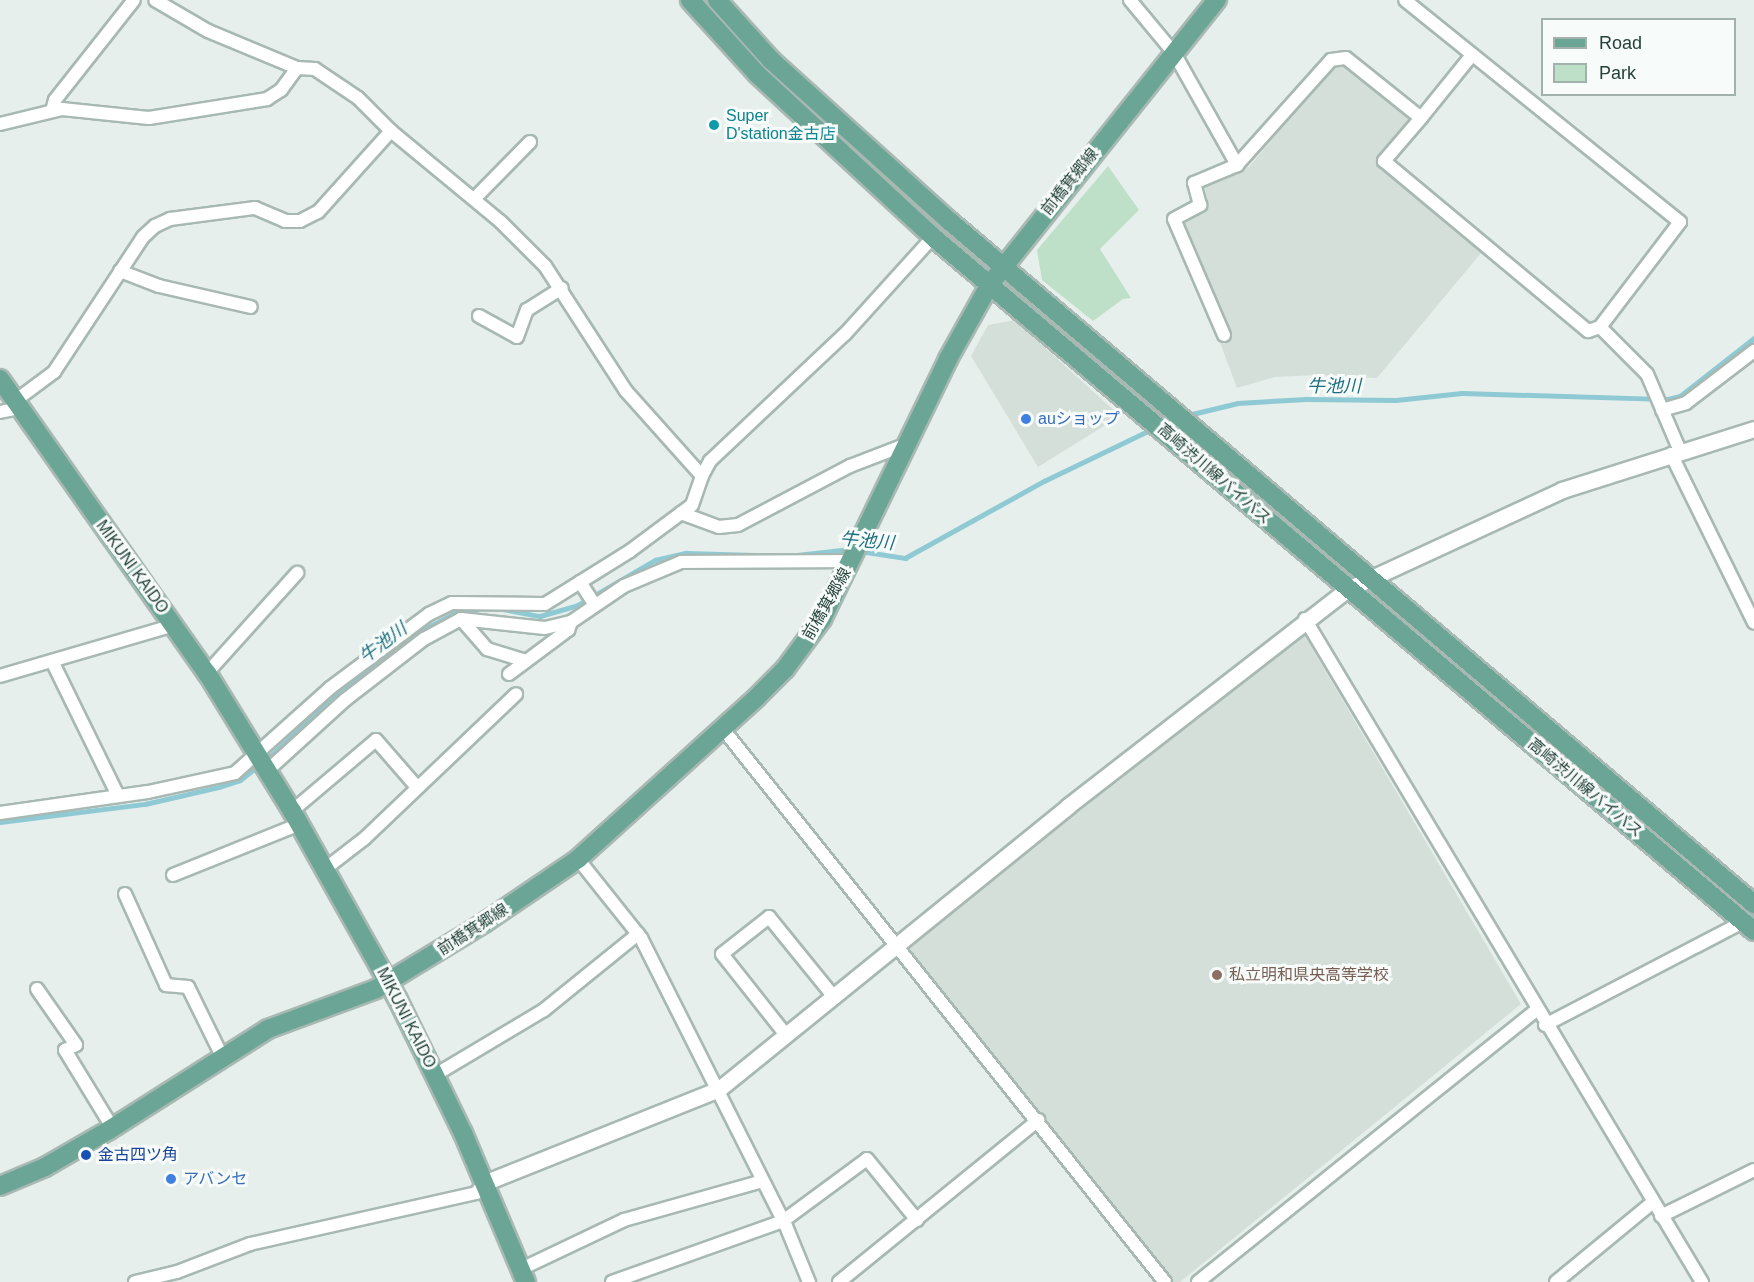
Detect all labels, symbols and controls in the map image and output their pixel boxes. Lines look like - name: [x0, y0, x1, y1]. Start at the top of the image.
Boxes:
- legend: [1541, 18, 1736, 96]
- text: Road: [1599, 33, 1642, 53]
- text: Park: [1599, 63, 1636, 83]
- place label: Super D'station金古店: [726, 106, 836, 144]
- marker: Super D'station金古店: [707, 118, 721, 132]
- street label: 前橋箕郷線: [1037, 145, 1103, 219]
- water label: 牛池川: [1307, 375, 1361, 397]
- place label: auショップ: [1038, 409, 1120, 429]
- marker: auショップ: [1019, 412, 1033, 426]
- street label: 高崎渋川線バイパス: [1153, 420, 1275, 528]
- street label: MIKUNI KAIDO: [92, 517, 172, 617]
- water label: 牛池川: [839, 528, 895, 554]
- street label: 前橋箕郷線: [799, 565, 855, 643]
- water label: 牛池川: [355, 618, 411, 668]
- street label: 高崎渋川線バイパス: [1524, 734, 1646, 842]
- street label: 前橋箕郷線: [434, 900, 512, 960]
- street label: MIKUNI KAIDO: [372, 965, 440, 1071]
- place label: 私立明和県央高等学校: [1229, 965, 1389, 985]
- marker: 私立明和県央高等学校: [1210, 968, 1224, 982]
- place label: 金古四ツ角: [98, 1145, 178, 1165]
- marker: 金古四ツ角: [79, 1148, 93, 1162]
- place label: アバンセ: [183, 1169, 247, 1189]
- marker: アバンセ: [164, 1172, 178, 1186]

